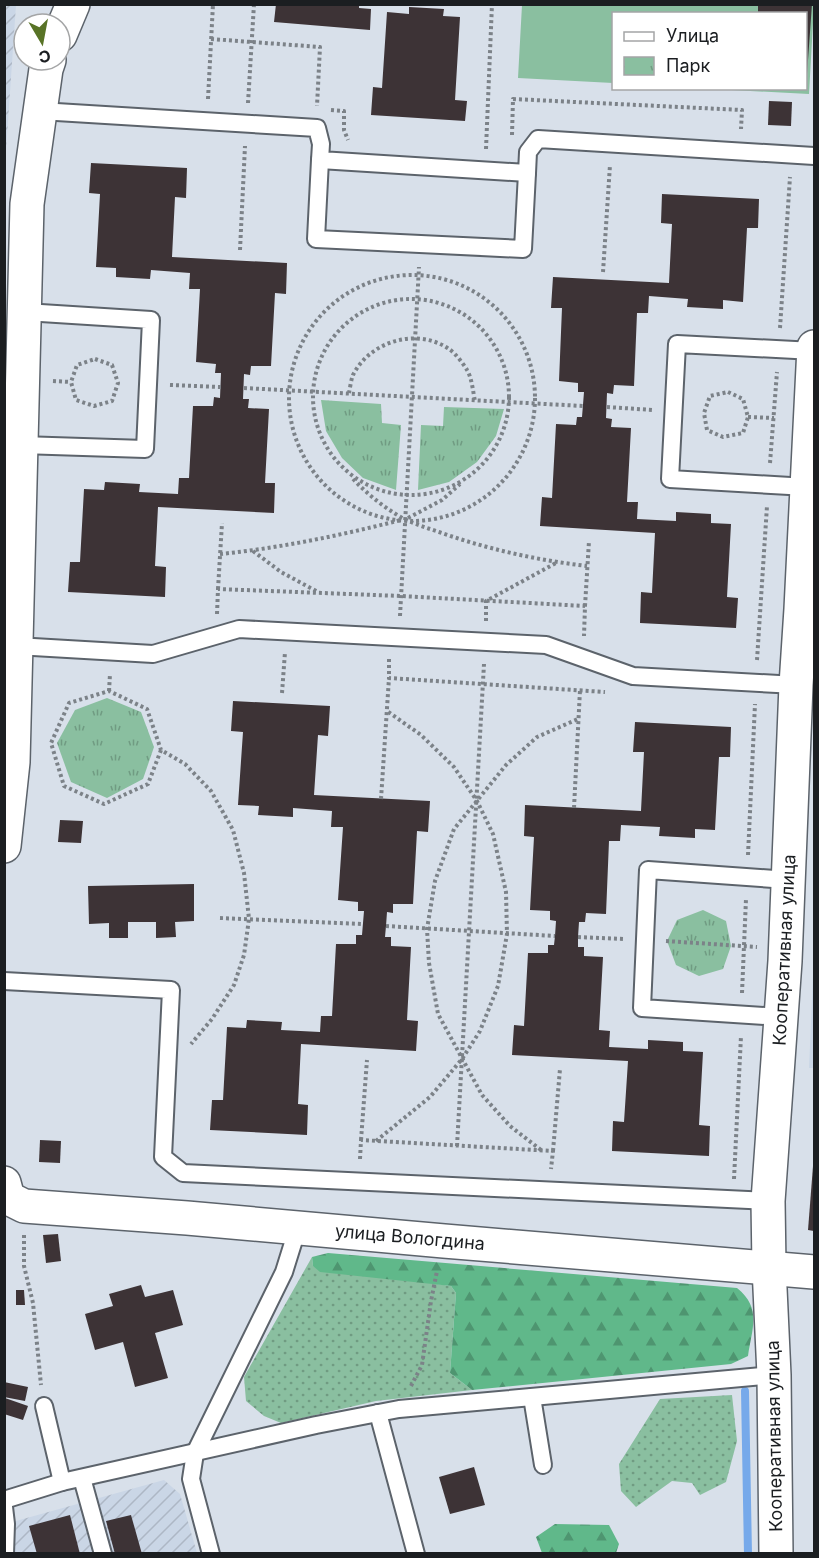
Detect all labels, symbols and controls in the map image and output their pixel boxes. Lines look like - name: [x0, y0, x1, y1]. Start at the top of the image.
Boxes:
- north arrow: [12, 12, 72, 72]
- legend: [612, 12, 807, 90]
- text: Улица: [666, 25, 719, 46]
- text: С: [37, 46, 52, 68]
- text: Парк: [666, 55, 711, 76]
- street label: Кооперативная улица: [768, 854, 800, 1046]
- street label: улица Вологдина: [334, 1220, 486, 1254]
- street label: Кооперативная улица: [762, 1340, 786, 1532]

